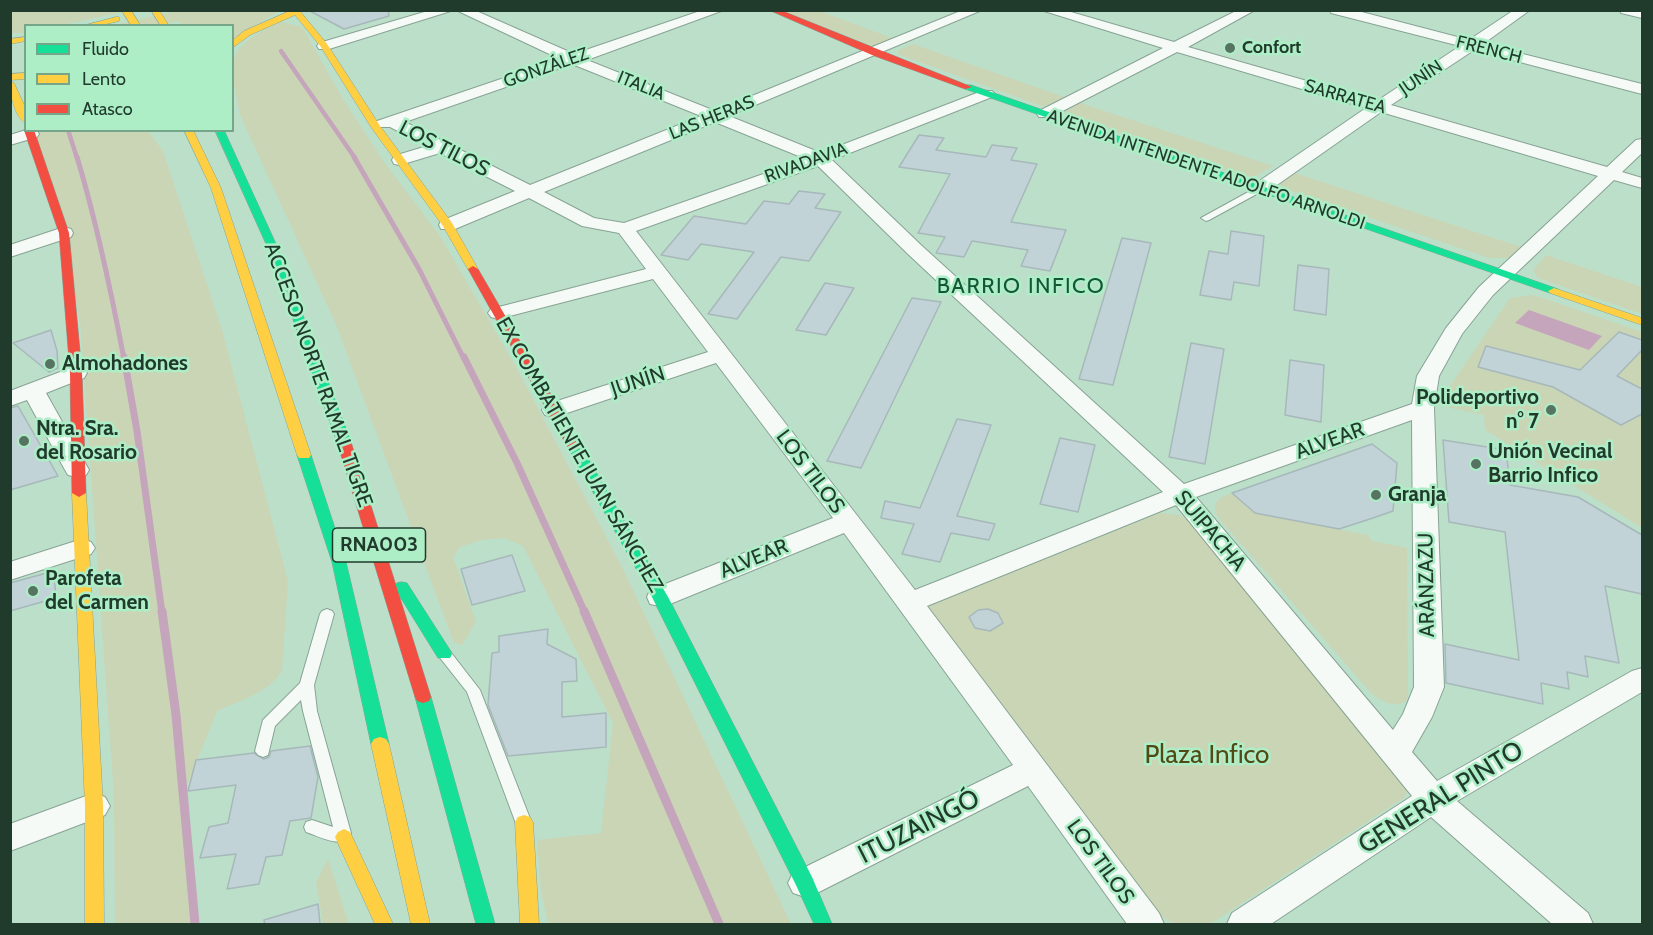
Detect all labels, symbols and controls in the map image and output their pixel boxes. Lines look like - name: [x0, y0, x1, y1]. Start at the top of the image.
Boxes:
- legend: [24, 24, 234, 132]
- street label: FRENCH: [1454, 31, 1524, 69]
- place label: Confort: [1242, 37, 1301, 59]
- text: Fluido: [82, 38, 129, 60]
- marker: Confort: [1223, 41, 1237, 55]
- street label: GONZÁLEZ: [501, 43, 591, 93]
- street label: JUNÍN: [1395, 56, 1447, 100]
- street label: ITALIA: [614, 67, 668, 105]
- text: Lento: [82, 68, 126, 90]
- street label: SARRATEA: [1302, 75, 1388, 119]
- street label: LAS HERAS: [666, 91, 758, 145]
- text: Atasco: [82, 98, 133, 120]
- street label: AVENIDA INTENDENTE ADOLFO ARNOLDI: [1044, 105, 1368, 235]
- street label: LOS TILOS: [395, 115, 493, 183]
- street label: RIVADAVIA: [762, 138, 850, 188]
- street label: ACCESO NORTE RAMAL TIGRE: [258, 239, 378, 511]
- district label: BARRIO INFICO: [937, 274, 1105, 300]
- street label: EX COMBATIENTE JUAN SÁNCHEZ: [490, 313, 668, 597]
- place label: Almohadones: [62, 351, 188, 377]
- marker: Almohadones: [43, 357, 57, 371]
- street label: JUNÍN: [608, 361, 668, 403]
- place label: Polideportivo n° 7: [1416, 385, 1539, 435]
- marker: Polideportivo n° 7: [1544, 403, 1558, 417]
- place label: Ntra. Sra. del Rosario: [36, 416, 137, 466]
- street label: ALVEAR: [1292, 417, 1368, 465]
- street label: LOS TILOS: [770, 425, 850, 519]
- marker: Ntra. Sra. del Rosario: [17, 434, 31, 448]
- place label: Unión Vecinal Barrio Infico: [1488, 439, 1613, 489]
- marker: Unión Vecinal Barrio Infico: [1469, 457, 1483, 471]
- place label: Granja: [1388, 482, 1446, 508]
- street label: SUIPACHA: [1169, 486, 1251, 576]
- marker: Granja: [1369, 488, 1383, 502]
- road number: RNA003: [332, 528, 425, 562]
- street label: ARÁNZAZU: [1413, 533, 1441, 637]
- street label: ALVEAR: [716, 534, 792, 584]
- place label: Parofeta del Carmen: [45, 566, 149, 616]
- marker: Parofeta del Carmen: [26, 584, 40, 598]
- street label: GENERAL PINTO: [1353, 735, 1529, 861]
- park label: Plaza Infico: [1145, 739, 1269, 771]
- street label: ITUZAINGÓ: [853, 783, 985, 871]
- street label: LOS TILOS: [1061, 815, 1139, 909]

